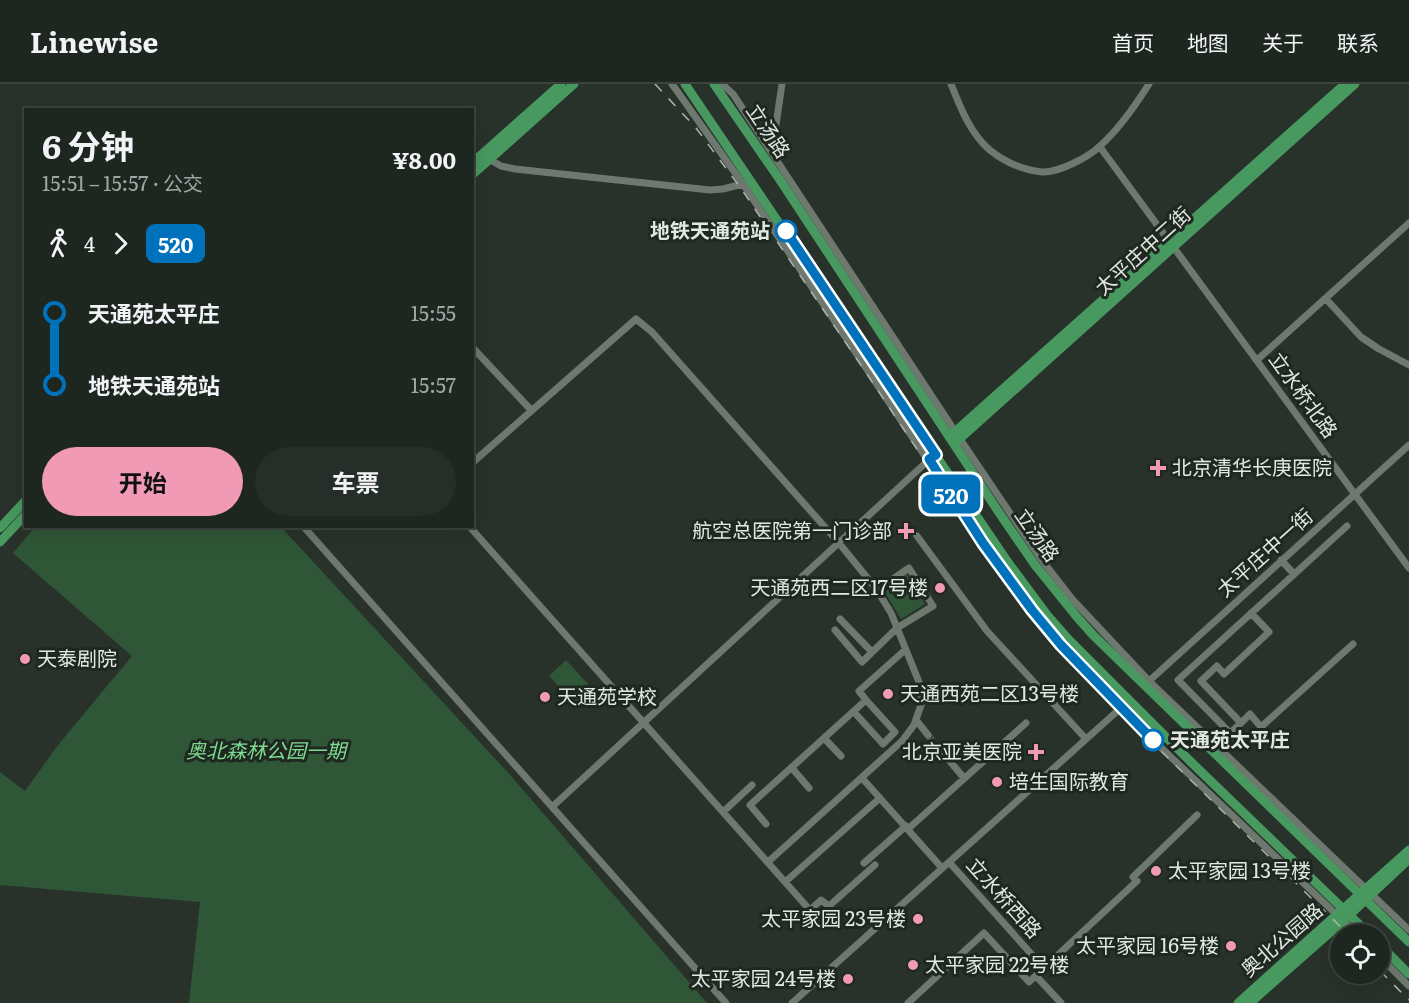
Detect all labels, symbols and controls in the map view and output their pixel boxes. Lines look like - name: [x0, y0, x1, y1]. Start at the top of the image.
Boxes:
- text: Linewise: [30, 20, 158, 62]
- text: 首页: [1112, 26, 1154, 57]
- text: 地图: [1187, 26, 1229, 57]
- text: 关于: [1262, 26, 1304, 57]
- text: 联系: [1337, 26, 1379, 57]
- street label: 立汤路: [740, 97, 799, 163]
- text: 6 分钟: [42, 120, 134, 169]
- text: ¥8.00: [392, 143, 456, 176]
- text: 15:51 – 15:57 · 公交: [42, 167, 203, 197]
- street label: 太平庄中二街: [1087, 198, 1196, 301]
- place label: 地铁天通苑站: [650, 214, 770, 244]
- marker: 地铁天通苑站: [775, 220, 797, 242]
- icon: walk: [42, 227, 75, 260]
- icon: forward: [104, 227, 137, 260]
- text: 4: [84, 228, 95, 258]
- text: 520: [158, 228, 193, 259]
- text: 天通苑太平庄: [88, 296, 220, 329]
- text: 15:55: [411, 297, 456, 327]
- street label: 立水桥北路: [1263, 345, 1346, 443]
- text: 地铁天通苑站: [88, 368, 220, 401]
- text: 15:57: [411, 369, 456, 399]
- button: 开始: [42, 447, 243, 516]
- button: 车票: [255, 447, 456, 516]
- place label: 北京清华长庚医院: [1172, 451, 1332, 481]
- marker: 北京清华长庚医院: [1149, 459, 1167, 477]
- line badge: 520: [916, 474, 986, 514]
- text: 520: [933, 479, 969, 510]
- street label: 太平庄中一街: [1209, 500, 1318, 603]
- street label: 立汤路: [1009, 501, 1068, 567]
- place label: 航空总医院第一门诊部: [692, 514, 892, 544]
- marker: 航空总医院第一门诊部: [897, 522, 915, 540]
- place label: 天通苑西二区17号楼: [750, 571, 928, 601]
- marker: 天通苑西二区17号楼: [933, 581, 947, 595]
- place label: 天泰剧院: [37, 642, 117, 672]
- marker: 天泰剧院: [18, 652, 32, 666]
- place label: 天通西苑二区13号楼: [900, 677, 1079, 707]
- place label: 天通苑学校: [557, 680, 657, 710]
- marker: 天通西苑二区13号楼: [881, 687, 895, 701]
- marker: 天通苑学校: [538, 690, 552, 704]
- place label: 天通苑太平庄: [1170, 723, 1290, 753]
- marker: 天通苑太平庄: [1142, 729, 1164, 751]
- park label: 奥北森林公园一期: [186, 734, 349, 764]
- place label: 北京亚美医院: [902, 735, 1022, 765]
- marker: 北京亚美医院: [1027, 743, 1045, 761]
- place label: 培生国际教育: [1009, 765, 1129, 795]
- marker: 培生国际教育: [990, 775, 1004, 789]
- street label: 立水桥西路: [961, 849, 1050, 944]
- place label: 太平家园 13号楼: [1168, 854, 1311, 884]
- marker: 太平家园 13号楼: [1149, 864, 1163, 878]
- street label: 奥北公园路: [1233, 894, 1328, 983]
- place label: 太平家园 23号楼: [761, 902, 906, 932]
- marker: 太平家园 23号楼: [911, 912, 925, 926]
- map controls: [1330, 924, 1390, 984]
- button: locate: [1330, 924, 1390, 984]
- place label: 太平家园 16号楼: [1076, 929, 1219, 959]
- marker: 太平家园 16号楼: [1224, 939, 1238, 953]
- place label: 太平家园 22号楼: [925, 948, 1069, 978]
- marker: 太平家园 22号楼: [906, 958, 920, 972]
- place label: 太平家园 24号楼: [691, 962, 836, 992]
- marker: 太平家园 24号楼: [841, 972, 855, 986]

